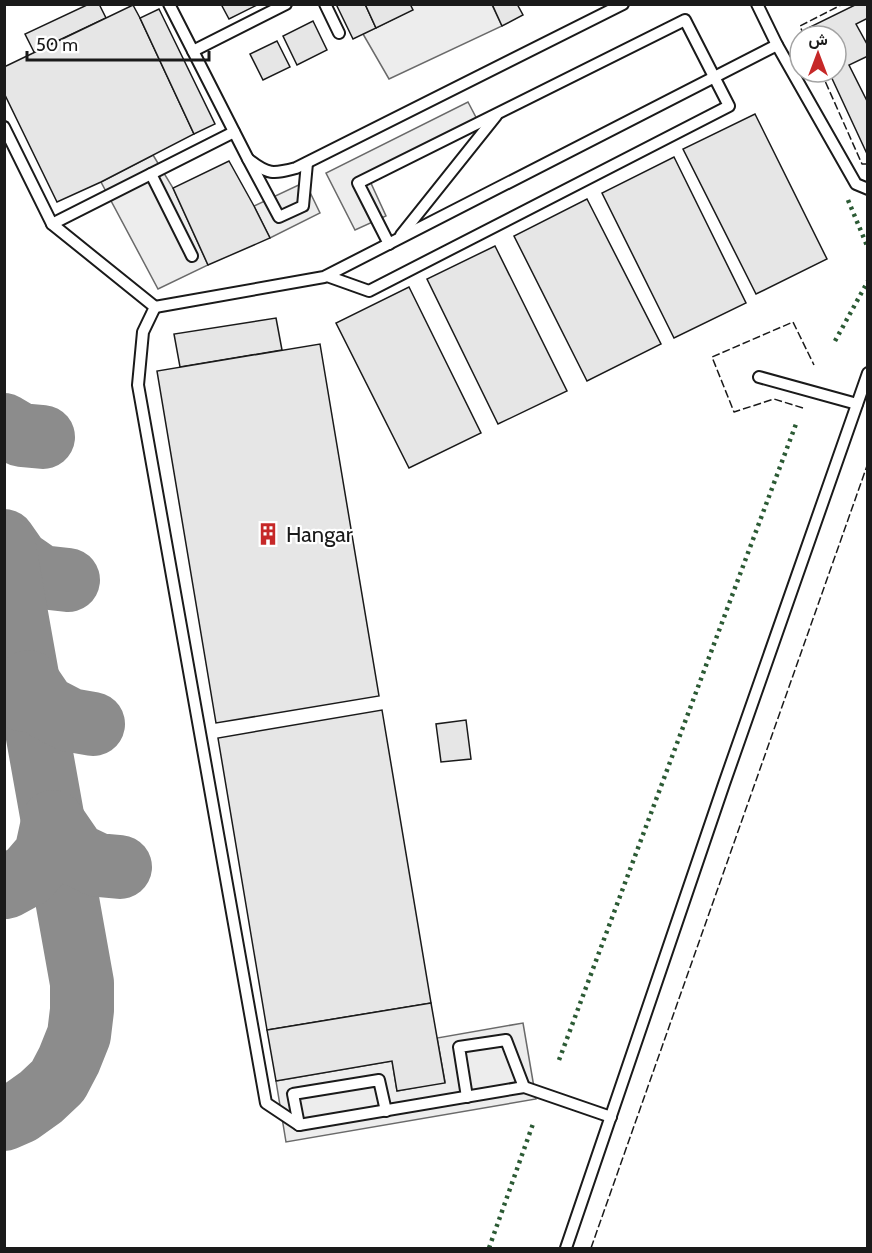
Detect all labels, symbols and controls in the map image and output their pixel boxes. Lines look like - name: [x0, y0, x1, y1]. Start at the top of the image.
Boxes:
- scale bar: [27, 24, 208, 62]
- north arrow: [788, 24, 848, 84]
- text: ش: [808, 30, 828, 49]
- text: 50 m: [36, 34, 78, 56]
- building icon: Hangar: [255, 521, 281, 547]
- place label: Hangar: [286, 521, 353, 548]

